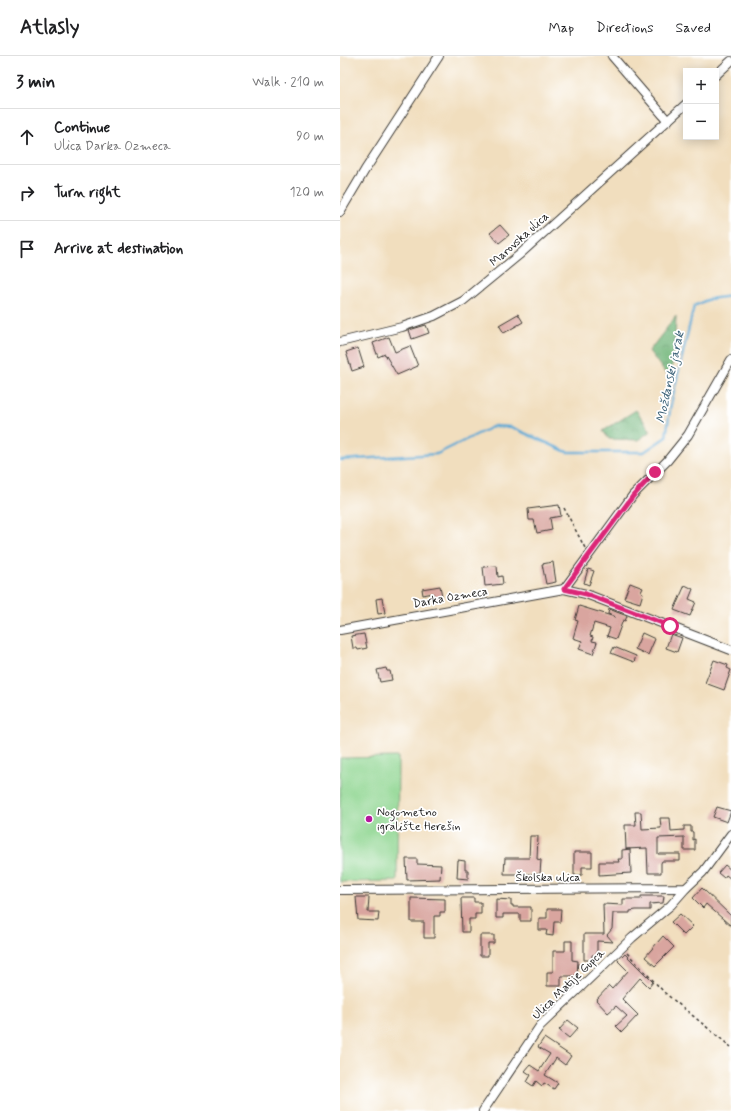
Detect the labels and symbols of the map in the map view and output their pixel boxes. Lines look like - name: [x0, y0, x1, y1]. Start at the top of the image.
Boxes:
- street label: Marovska ulica: [487, 209, 553, 271]
- water label: Moždanski jarak: [652, 328, 689, 425]
- route end: [646, 463, 664, 481]
- street label: Darka Ozmeca: [412, 584, 489, 612]
- route start: [661, 617, 679, 635]
- place label: Nogometno igralište Herešin: [377, 805, 461, 835]
- marker: Nogometno igralište Herešin: [364, 814, 374, 824]
- street label: Školska ulica: [516, 870, 580, 886]
- street label: Ulica Matije Gupca: [529, 945, 609, 1024]

